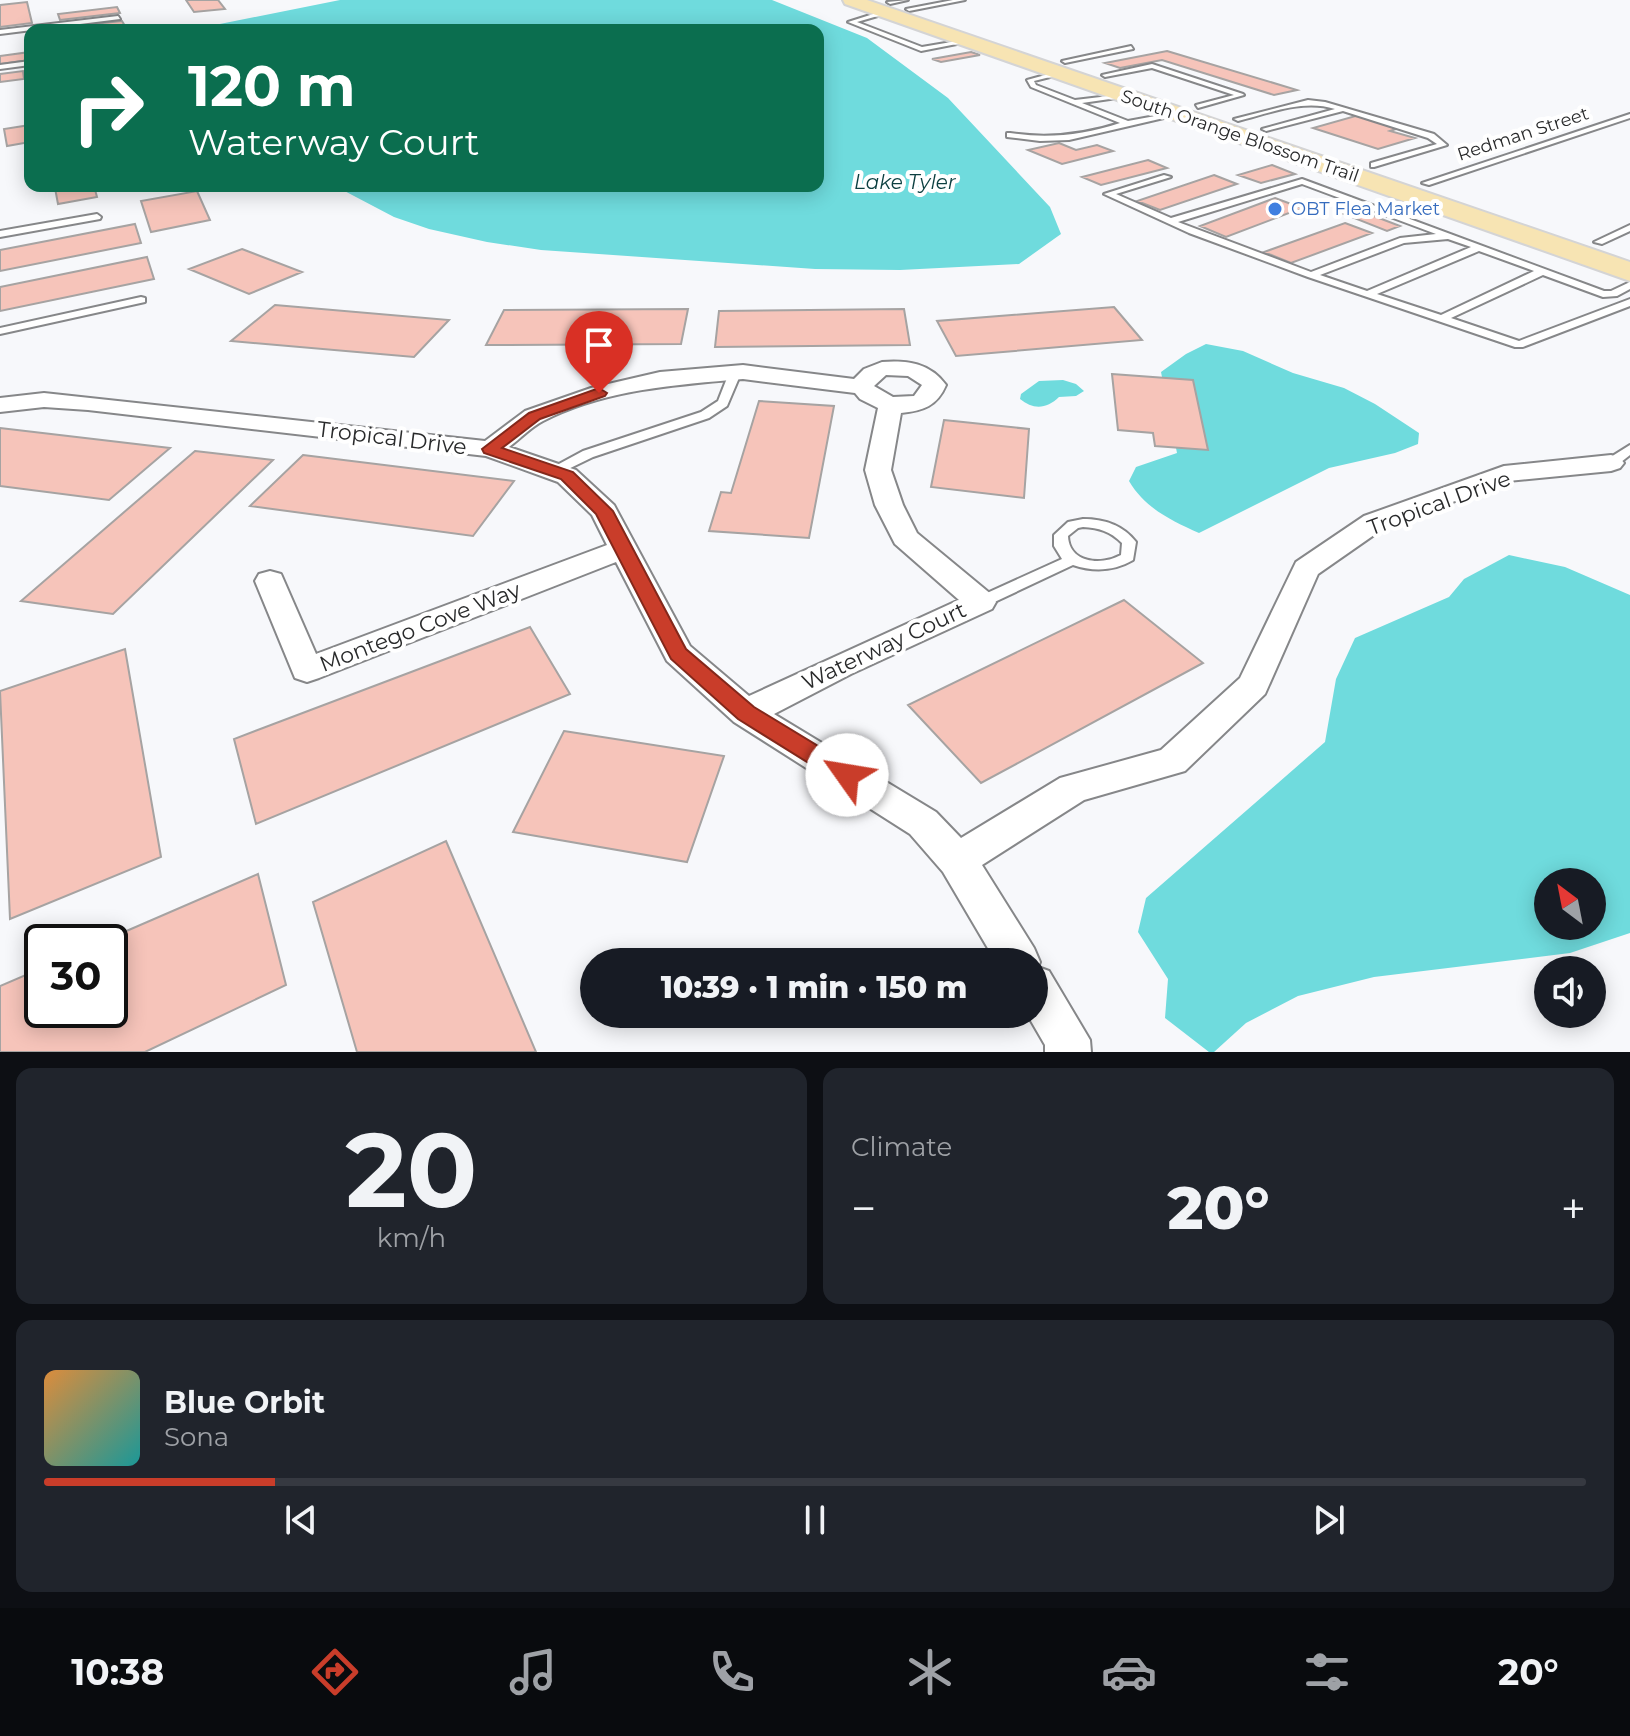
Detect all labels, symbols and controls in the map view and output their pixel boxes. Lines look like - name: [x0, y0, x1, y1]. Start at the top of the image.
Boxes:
- text: 120 m: [188, 52, 356, 120]
- icon: right: [56, 56, 160, 160]
- street label: South Orange Blossom Trail: [1118, 85, 1362, 187]
- street label: Redman Street: [1454, 102, 1592, 166]
- text: Waterway Court: [188, 120, 479, 164]
- water label: Lake Tyler: [854, 170, 957, 194]
- place label: OBT Flea Market: [1291, 198, 1440, 220]
- marker: OBT Flea Market: [1266, 200, 1284, 218]
- pin: [565, 311, 633, 393]
- icon: arrive: [577, 323, 621, 367]
- street label: Tropical Drive: [316, 415, 468, 461]
- street label: Tropical Drive: [1364, 465, 1514, 541]
- street label: Montego Cove Way: [316, 576, 524, 678]
- street label: Waterway Court: [798, 596, 970, 696]
- position arrow: [805, 733, 889, 817]
- north arrow: [1534, 868, 1606, 940]
- map controls: [1534, 868, 1606, 1028]
- speed limit sign: 30: [24, 924, 128, 1028]
- button: sound: [1534, 956, 1606, 1028]
- text: 10:39 · 1 min · 150 m: [661, 969, 967, 1006]
- text: 20: [346, 1106, 477, 1233]
- text: Climate: [851, 1131, 952, 1163]
- text: 20°: [1167, 1171, 1270, 1244]
- text: −: [851, 1181, 876, 1235]
- text: +: [1561, 1181, 1586, 1235]
- text: km/h: [377, 1222, 446, 1254]
- text: Blue Orbit: [164, 1384, 325, 1421]
- text: Sona: [164, 1421, 229, 1453]
- icon: previous: [279, 1498, 323, 1542]
- icon: pause: [793, 1498, 837, 1542]
- icon: next: [1307, 1498, 1351, 1542]
- icon: directions: [307, 1644, 363, 1700]
- icon: music: [505, 1644, 561, 1700]
- icon: phone: [704, 1644, 760, 1700]
- icon: climate: [902, 1644, 958, 1700]
- icon: car: [1101, 1644, 1157, 1700]
- icon: filters: [1299, 1644, 1355, 1700]
- text: 10:38: [71, 1650, 164, 1694]
- text: 20°: [1498, 1650, 1559, 1694]

